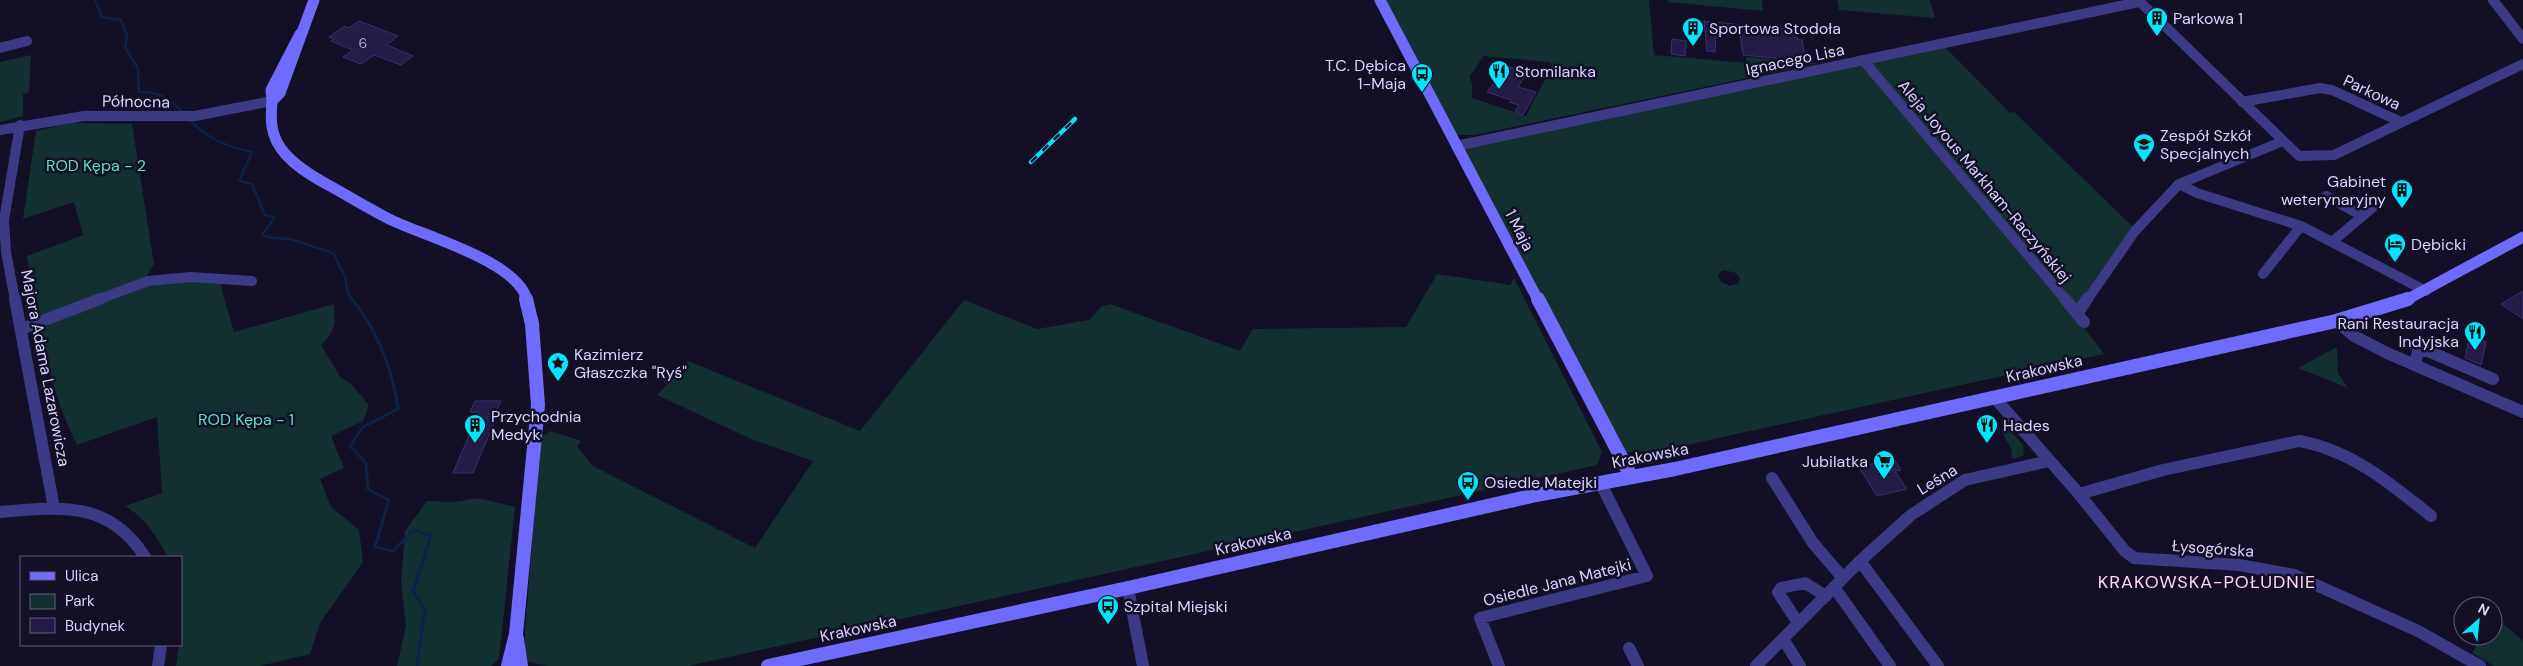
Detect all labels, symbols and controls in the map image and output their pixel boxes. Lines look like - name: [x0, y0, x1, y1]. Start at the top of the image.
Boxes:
- building icon: Parkowa 1: [2145, 6, 2169, 37]
- place label: Parkowa 1: [2173, 8, 2243, 29]
- building icon: Sportowa Stodoła: [1681, 16, 1705, 47]
- place label: Sportowa Stodoła: [1709, 18, 1841, 39]
- house number: 6: [359, 34, 367, 52]
- street label: Ignacego Lisa: [1744, 39, 1846, 80]
- place label: T.C. Dębica 1-Maja: [1325, 55, 1406, 94]
- restaurant icon: Stomilanka: [1487, 59, 1511, 90]
- place label: Stomilanka: [1515, 61, 1596, 82]
- bus stop icon: T.C. Dębica 1-Maja: [1410, 62, 1434, 93]
- street label: Parkowa: [2340, 70, 2404, 115]
- street label: Aleja Joyous Markham-Raczyńskiej: [1893, 76, 2076, 287]
- street label: Północna: [102, 90, 170, 113]
- place label: Zespół Szkół Specjalnych: [2160, 125, 2251, 164]
- school or university icon: Zespół Szkół Specjalnych: [2132, 132, 2156, 163]
- park label: ROD Kępa - 2: [46, 155, 146, 176]
- place label: Gabinet weterynaryjny: [2281, 171, 2386, 210]
- building icon: Gabinet weterynaryjny: [2390, 178, 2414, 209]
- street label: 1 Maja: [1500, 206, 1539, 255]
- hotel icon: Dębicki: [2383, 232, 2407, 263]
- place label: Dębicki: [2411, 234, 2466, 255]
- street label: Majora Adama Lazarowicza: [16, 268, 75, 468]
- place label: Rani Restauracja Indyjska: [2337, 313, 2459, 352]
- restaurant icon: Rani Restauracja Indyjska: [2463, 320, 2487, 351]
- place label: Kazimierz Głaszczka "Ryś": [574, 344, 687, 383]
- street label: Krakowska: [2004, 350, 2084, 387]
- place icon: Kazimierz Głaszczka "Ryś": [546, 351, 570, 382]
- place label: Przychodnia Medyk: [491, 406, 581, 445]
- park label: ROD Kępa - 1: [198, 409, 294, 430]
- building icon: Przychodnia Medyk: [463, 413, 487, 444]
- restaurant icon: Hades: [1975, 413, 1999, 444]
- place label: Hades: [2003, 415, 2050, 436]
- street label: Krakowska: [1610, 438, 1690, 473]
- supermarket icon: Jubilatka: [1872, 449, 1896, 480]
- place label: Jubilatka: [1802, 451, 1868, 472]
- street label: Leśna: [1913, 459, 1961, 500]
- bus stop icon: Osiedle Matejki: [1456, 470, 1480, 501]
- place label: Osiedle Matejki: [1484, 472, 1597, 493]
- street label: Krakowska: [1213, 523, 1293, 560]
- street label: Łysogórska: [2171, 535, 2255, 562]
- street label: Osiedle Jana Matejki: [1481, 554, 1633, 611]
- legend: [20, 556, 182, 646]
- text: Ulica: [65, 566, 99, 586]
- district label: KRAKOWSKA-POŁUDNIE: [2098, 570, 2316, 594]
- text: Park: [65, 591, 95, 611]
- bus stop icon: Szpital Miejski: [1096, 594, 1120, 625]
- place label: Szpital Miejski: [1124, 596, 1227, 617]
- north arrow: [2453, 596, 2503, 646]
- text: N: [2475, 599, 2493, 620]
- street label: Krakowska: [818, 610, 898, 647]
- text: Budynek: [65, 616, 126, 636]

